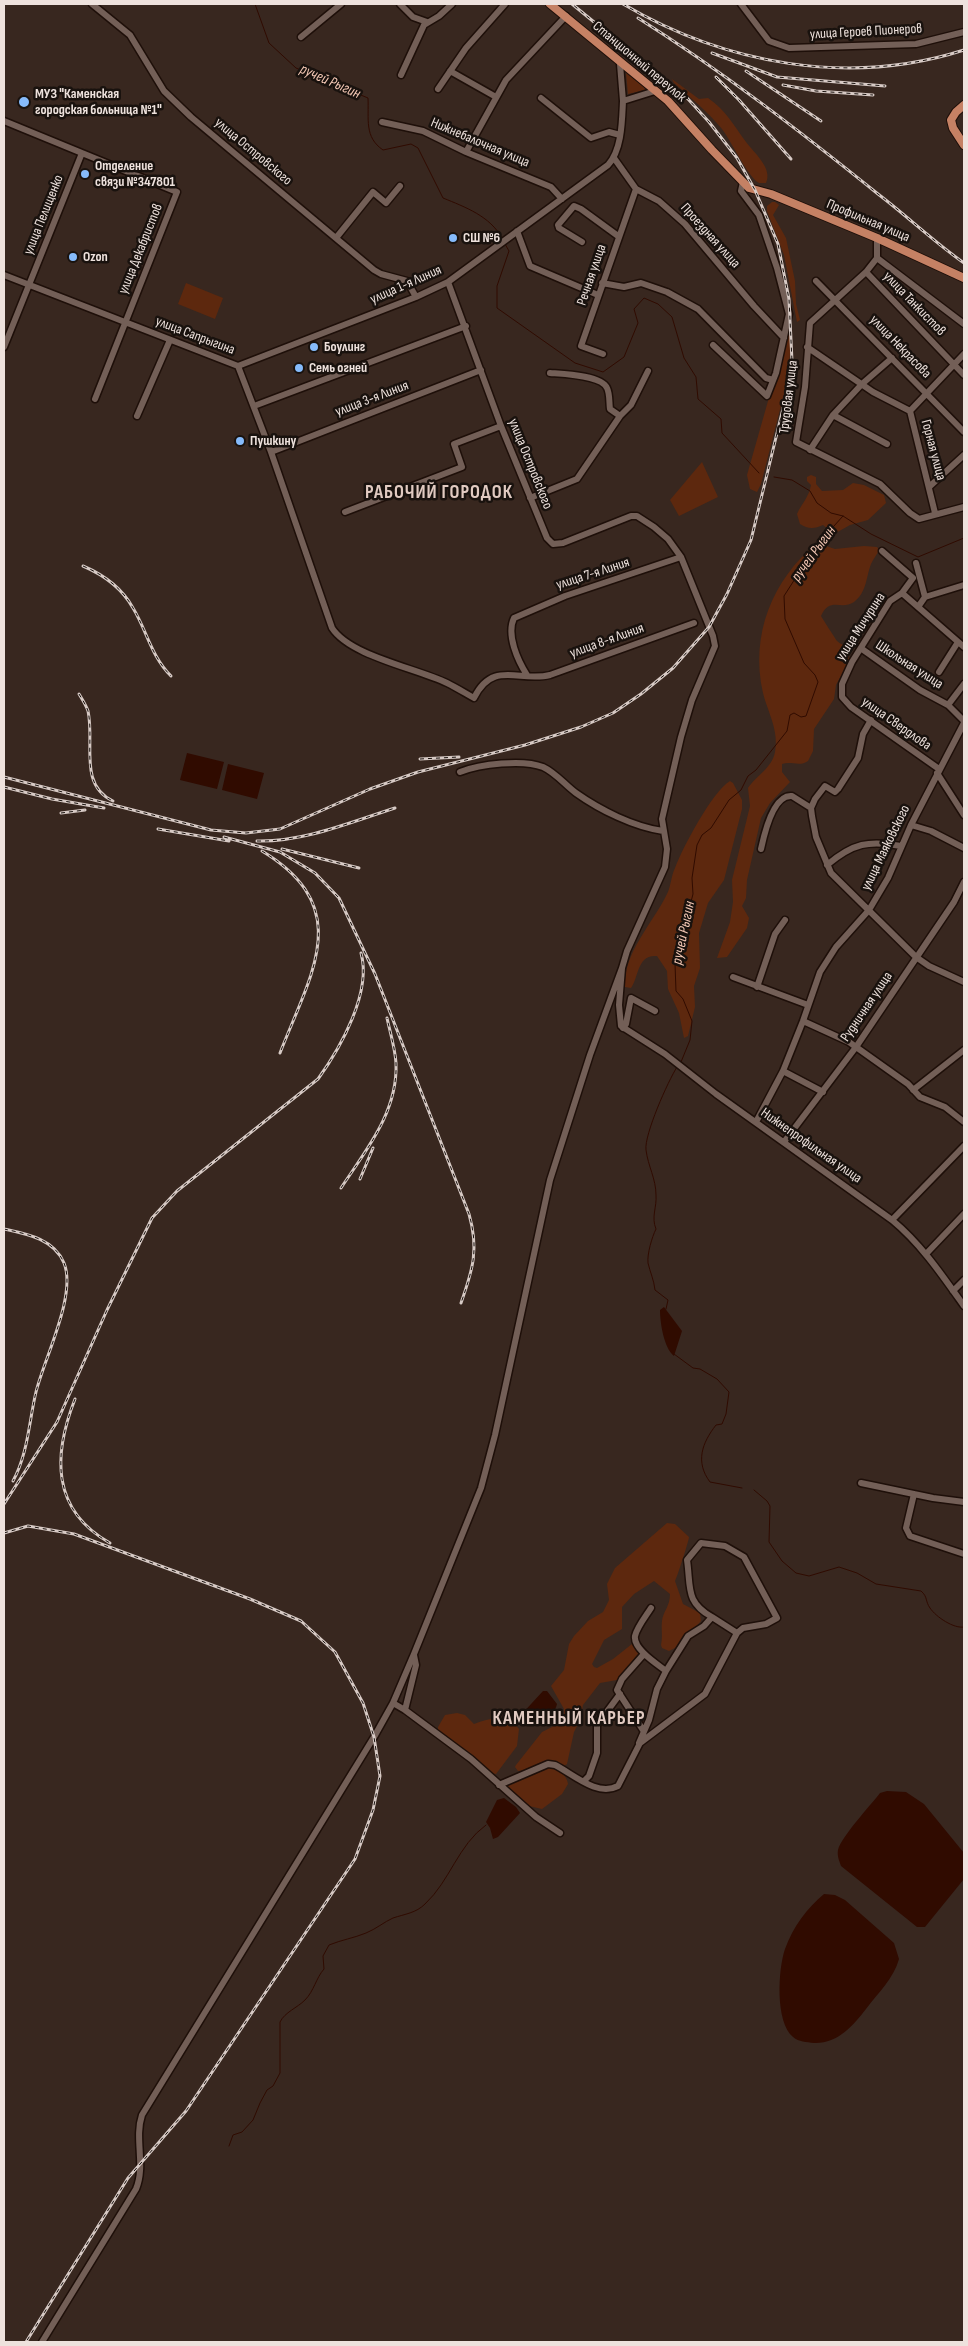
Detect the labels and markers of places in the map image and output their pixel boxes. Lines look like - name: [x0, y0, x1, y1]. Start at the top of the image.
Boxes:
- place label: МУЗ "Каменская городская больница №1": [35, 86, 162, 118]
- marker: МУЗ "Каменская городская больница №1": [17, 95, 31, 109]
- place label: Отделение связи №347801: [95, 158, 175, 190]
- marker: Отделение связи №347801: [79, 168, 91, 180]
- place label: СШ №6: [463, 230, 500, 246]
- marker: СШ №6: [447, 232, 459, 244]
- place label: Ozon: [83, 249, 108, 265]
- marker: Ozon: [67, 251, 79, 263]
- place label: Боулинг: [324, 339, 365, 355]
- marker: Боулинг: [308, 341, 320, 353]
- place label: Семь огней: [309, 360, 367, 376]
- marker: Семь огней: [293, 362, 305, 374]
- place label: Пушкину: [250, 433, 296, 449]
- marker: Пушкину: [234, 435, 246, 447]

